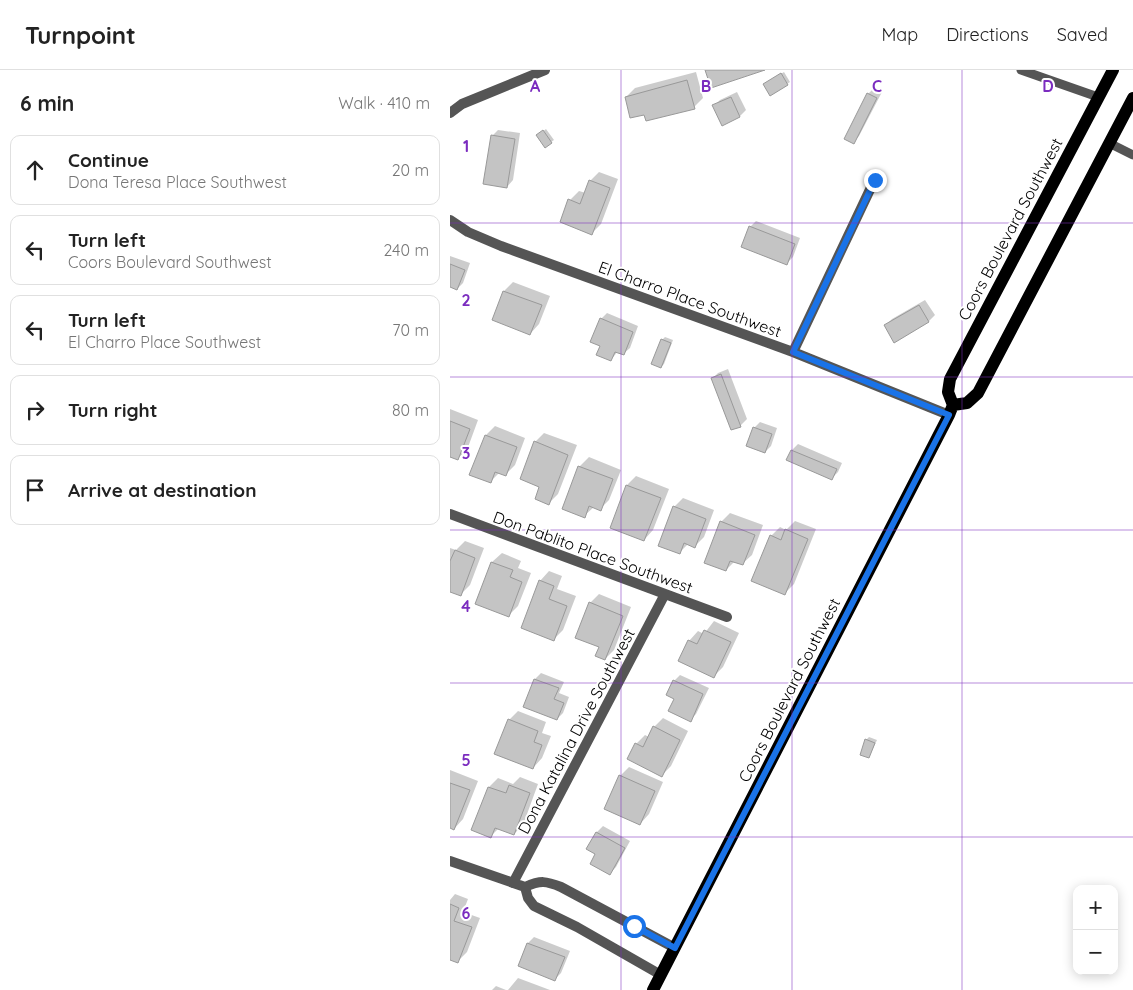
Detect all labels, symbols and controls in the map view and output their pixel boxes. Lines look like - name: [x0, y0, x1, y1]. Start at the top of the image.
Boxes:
- text: Turnpoint: [25, 20, 136, 50]
- text: Map: [881, 23, 918, 46]
- text: Directions: [946, 23, 1029, 46]
- text: Saved: [1057, 23, 1108, 46]
- text: A: [530, 76, 541, 96]
- text: B: [701, 76, 711, 96]
- text: C: [872, 76, 882, 96]
- text: D: [1042, 76, 1054, 96]
- text: 6 min: [20, 90, 74, 116]
- text: Walk · 410 m: [338, 93, 430, 113]
- street label: Coors Boulevard Southwest: [953, 134, 1067, 324]
- text: 1: [463, 136, 469, 156]
- text: Continue: [68, 148, 149, 172]
- icon: ahead: [21, 156, 49, 184]
- text: 20 m: [392, 160, 429, 180]
- route end: [864, 169, 887, 192]
- text: Dona Teresa Place Southwest: [68, 172, 287, 192]
- text: Turn left: [68, 228, 146, 252]
- icon: left: [21, 236, 49, 264]
- text: 240 m: [383, 240, 429, 260]
- text: Coors Boulevard Southwest: [68, 252, 272, 272]
- street label: El Charro Place Southwest: [596, 257, 784, 341]
- text: 2: [461, 290, 471, 310]
- text: Turn left: [68, 308, 146, 332]
- icon: left: [21, 316, 49, 344]
- text: 70 m: [392, 320, 429, 340]
- text: El Charro Place Southwest: [68, 332, 261, 352]
- icon: right: [21, 396, 49, 424]
- text: Turn right: [68, 398, 157, 422]
- text: 80 m: [392, 400, 429, 420]
- text: 3: [462, 443, 470, 463]
- icon: arrive: [21, 476, 49, 504]
- text: Arrive at destination: [68, 478, 257, 502]
- street label: Don Pablito Place Southwest: [490, 506, 696, 598]
- street label: Coors Boulevard Southwest: [734, 595, 844, 785]
- text: 4: [461, 596, 471, 616]
- street label: Dona Katalina Drive Southwest: [513, 625, 639, 837]
- text: 5: [461, 750, 471, 770]
- map controls: [1073, 885, 1118, 975]
- button: +: [1073, 885, 1118, 930]
- text: 6: [462, 903, 471, 923]
- route start: [623, 915, 646, 938]
- button: −: [1073, 930, 1118, 975]

